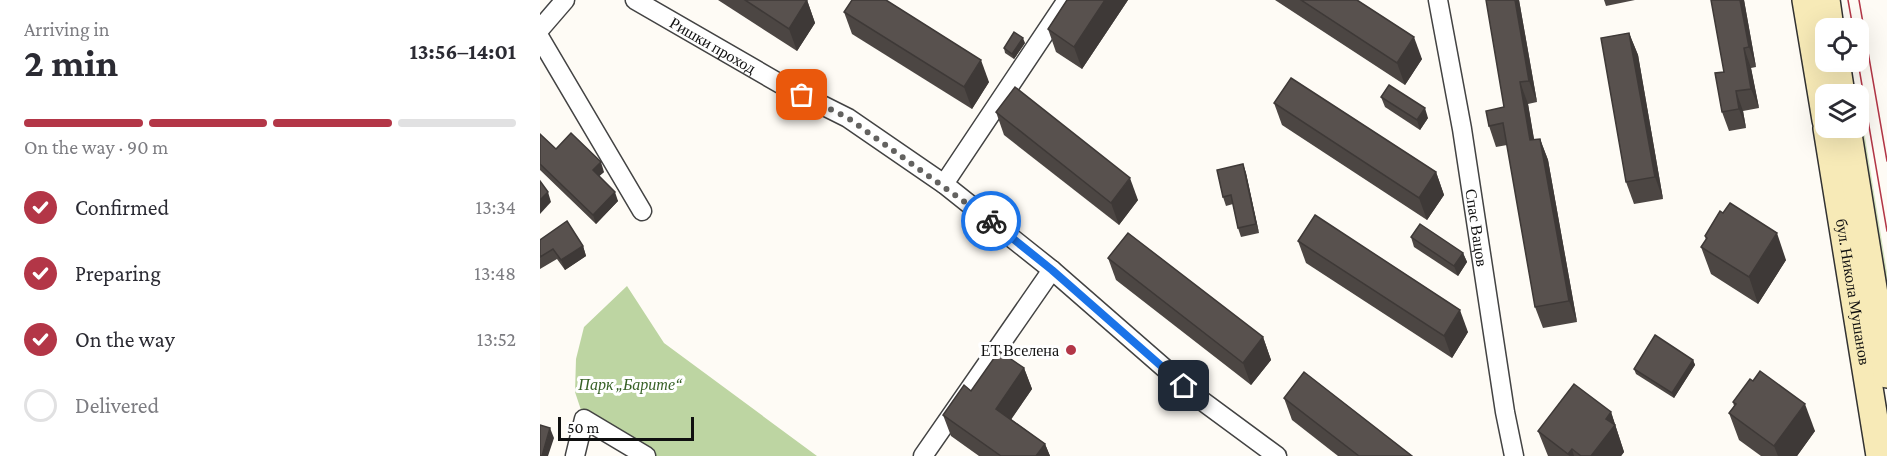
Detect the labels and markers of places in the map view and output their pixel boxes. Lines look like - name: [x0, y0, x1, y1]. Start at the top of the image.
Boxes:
- pin: [776, 69, 827, 120]
- place label: ЕТ Вселена: [981, 342, 1059, 359]
- marker: ЕТ Вселена: [1064, 343, 1078, 357]
- pin: [1158, 360, 1209, 411]

